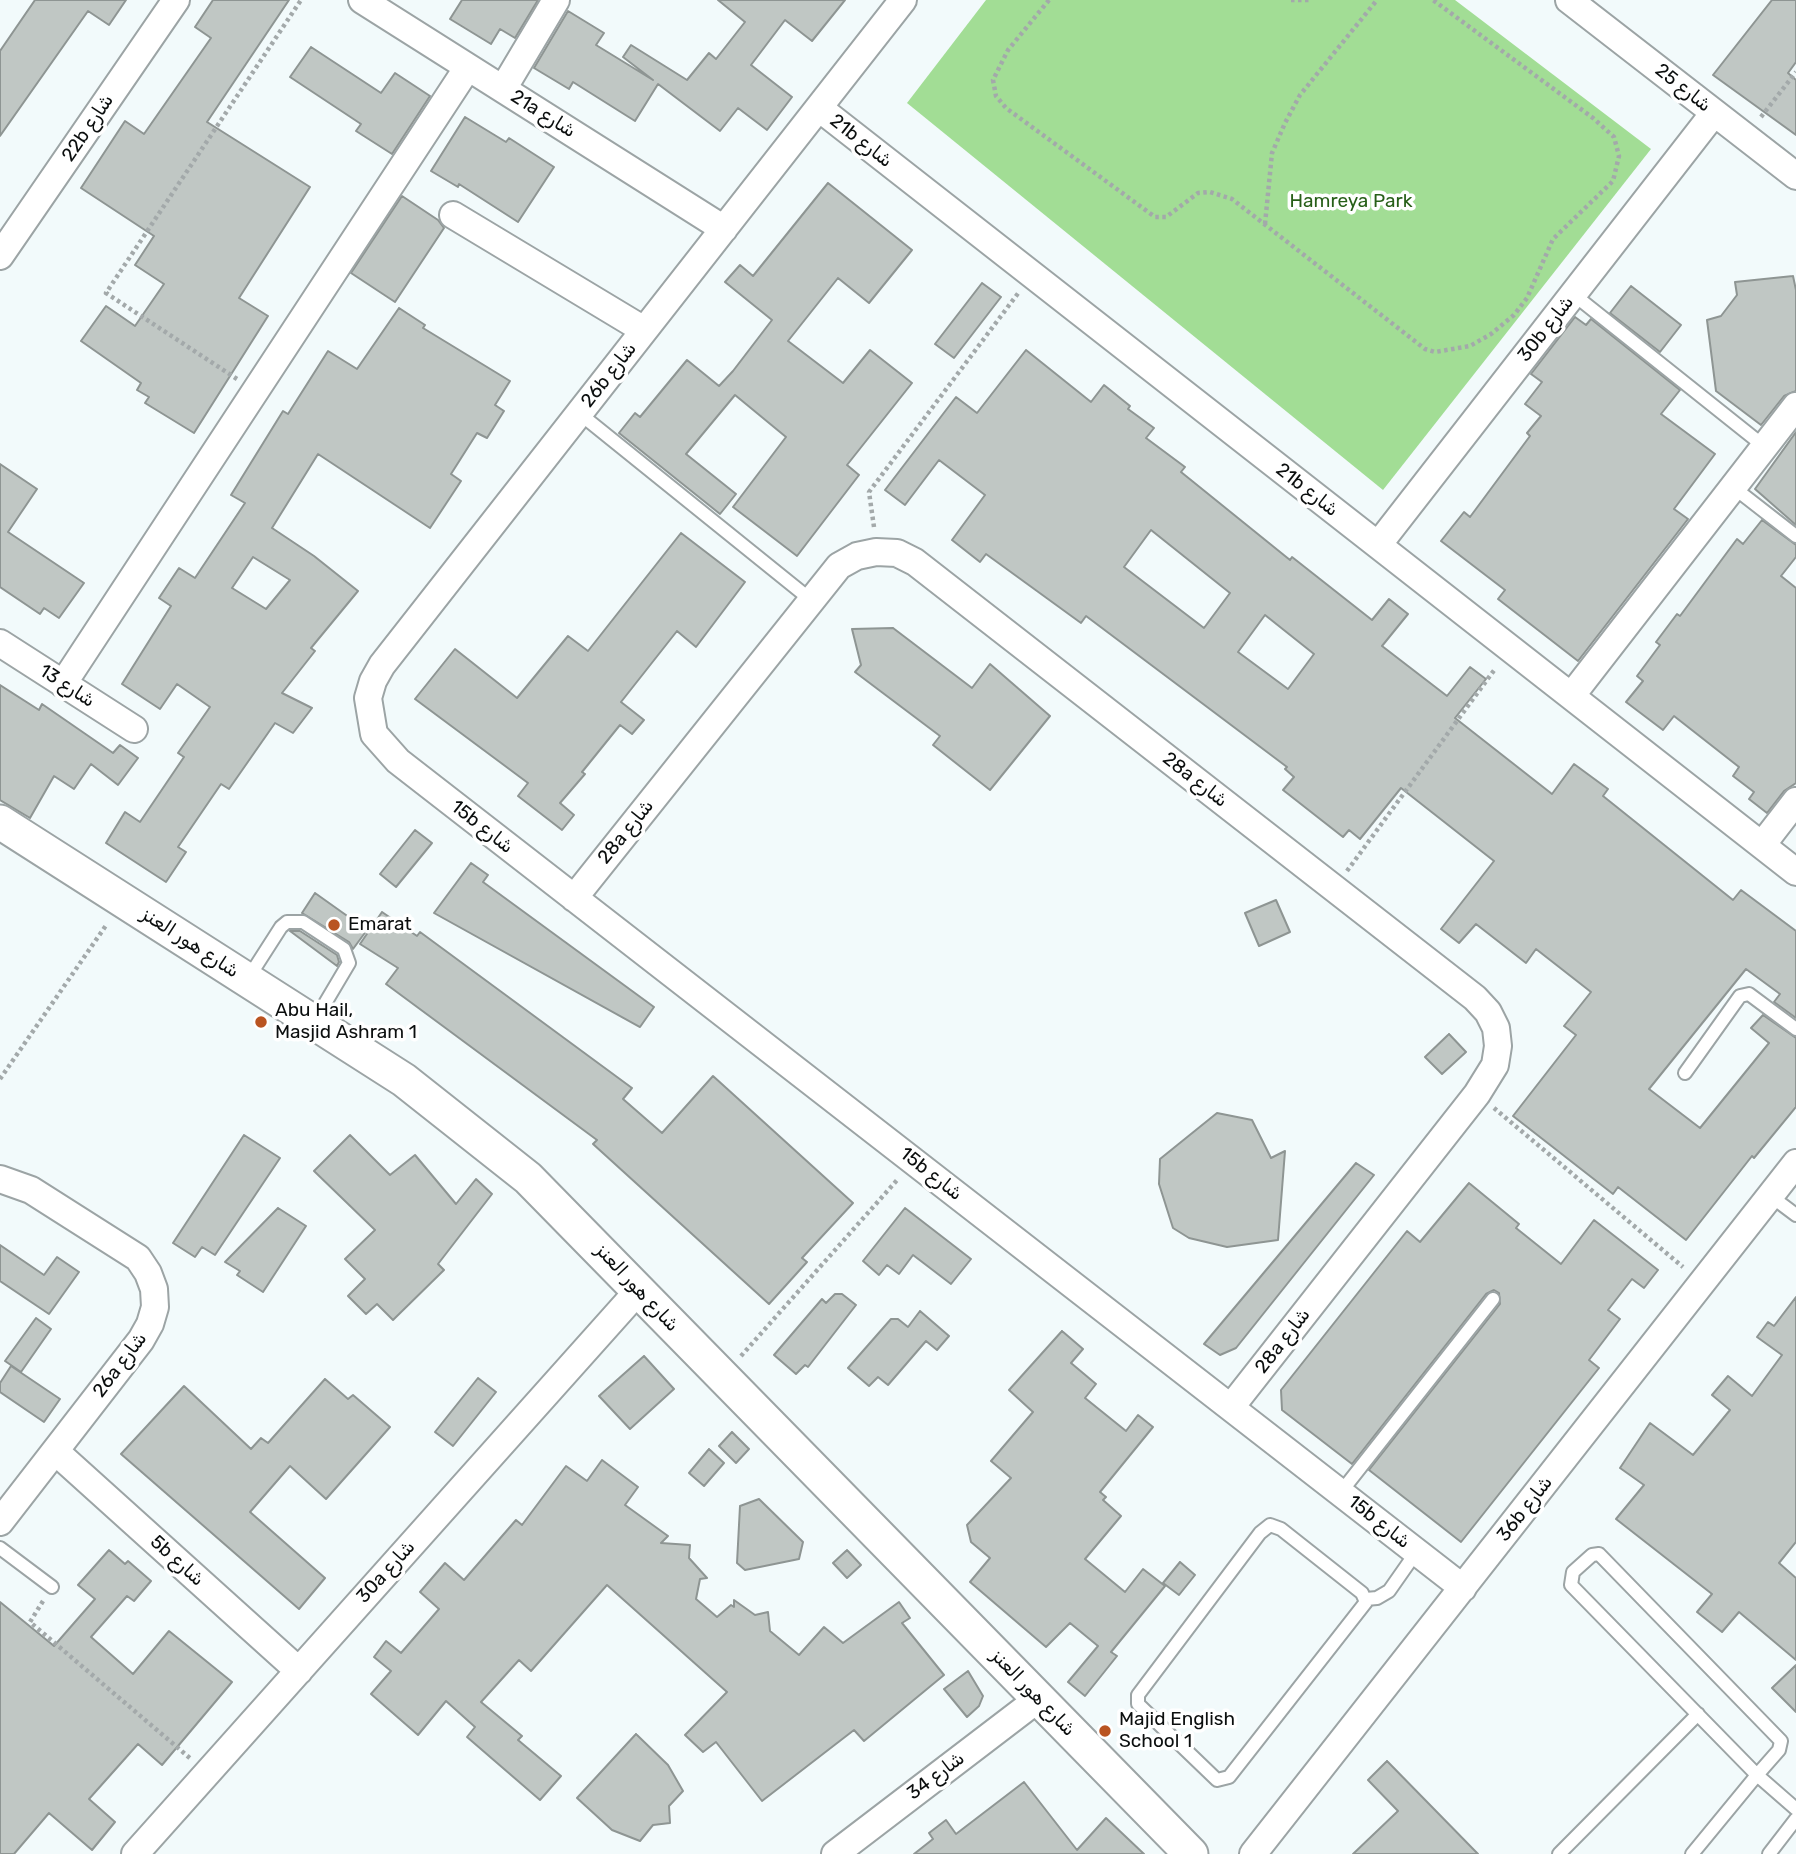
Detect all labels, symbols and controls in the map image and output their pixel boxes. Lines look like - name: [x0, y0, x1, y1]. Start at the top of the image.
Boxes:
- street label: شارع 25: [1650, 59, 1716, 117]
- street label: 21a شارع: [506, 85, 580, 143]
- street label: 22b شارع: [57, 90, 119, 166]
- street label: 21b شارع: [825, 110, 897, 172]
- park label: Hamreya Park: [1289, 191, 1413, 213]
- street label: 30b شارع: [1513, 292, 1579, 366]
- street label: 26b شارع: [576, 338, 642, 412]
- street label: 21b شارع: [1271, 459, 1343, 521]
- street label: شارع 13: [35, 660, 99, 712]
- street label: 28a شارع: [1158, 748, 1232, 812]
- street label: 15b شارع: [446, 795, 518, 859]
- street label: 28a شارع: [593, 795, 659, 869]
- street label: شارع هور العنز: [137, 903, 243, 983]
- place label: Emarat: [348, 914, 412, 936]
- marker: Emarat: [326, 917, 342, 933]
- place label: Abu Hail, Masjid Ashram 1: [275, 1000, 417, 1044]
- marker: Abu Hail, Masjid Ashram 1: [253, 1014, 269, 1030]
- street label: 15b شارع: [895, 1142, 967, 1206]
- street label: شارع هور العنز: [591, 1239, 683, 1337]
- street label: 28a شارع: [1251, 1304, 1315, 1378]
- street label: 26a شارع: [88, 1328, 152, 1402]
- street label: 36b شارع: [1492, 1472, 1558, 1546]
- street label: 15b شارع: [1343, 1490, 1415, 1554]
- street label: 5b شارع: [145, 1531, 209, 1591]
- street label: 30a شارع: [352, 1536, 420, 1608]
- street label: شارع هور العنز: [986, 1645, 1080, 1741]
- place label: Majid English School 1: [1119, 1709, 1235, 1753]
- marker: Majid English School 1: [1097, 1723, 1113, 1739]
- street label: شارع 34: [903, 1747, 969, 1805]

